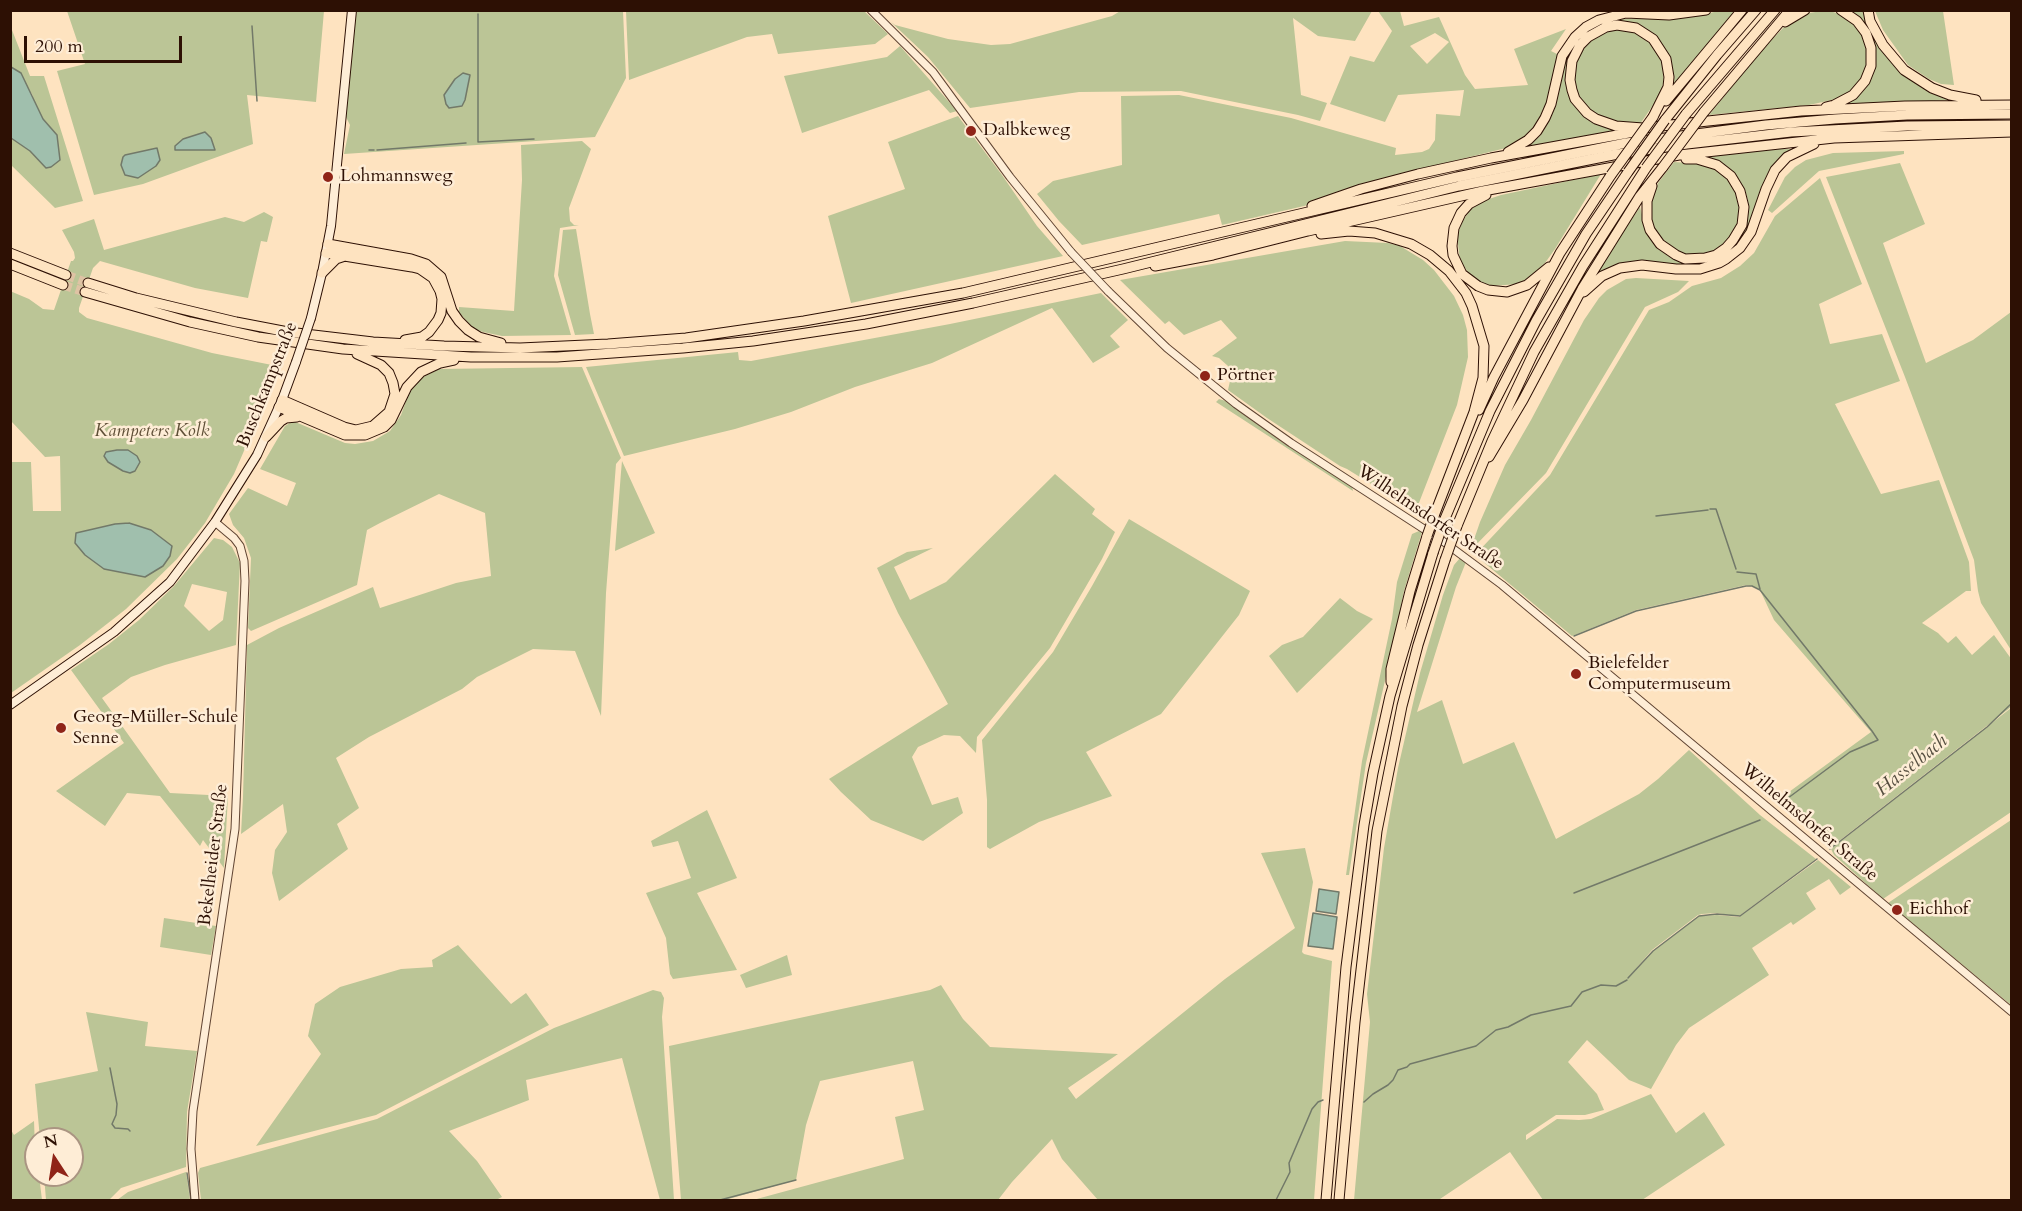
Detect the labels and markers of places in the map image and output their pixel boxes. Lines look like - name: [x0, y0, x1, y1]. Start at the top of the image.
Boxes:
- place label: Dalbkeweg: [983, 120, 1070, 142]
- marker: Dalbkeweg: [964, 124, 978, 138]
- place label: Lohmannsweg: [340, 166, 453, 188]
- marker: Lohmannsweg: [321, 170, 335, 184]
- place label: Pörtner: [1217, 365, 1275, 387]
- marker: Pörtner: [1198, 369, 1212, 383]
- place label: Bielefelder Computermuseum: [1588, 653, 1731, 696]
- marker: Bielefelder Computermuseum: [1569, 667, 1583, 681]
- place label: Georg-Müller-Schule Senne: [73, 707, 238, 750]
- marker: Georg-Müller-Schule Senne: [54, 721, 68, 735]
- place label: Eichhof: [1909, 899, 1968, 921]
- marker: Eichhof: [1890, 903, 1904, 917]

